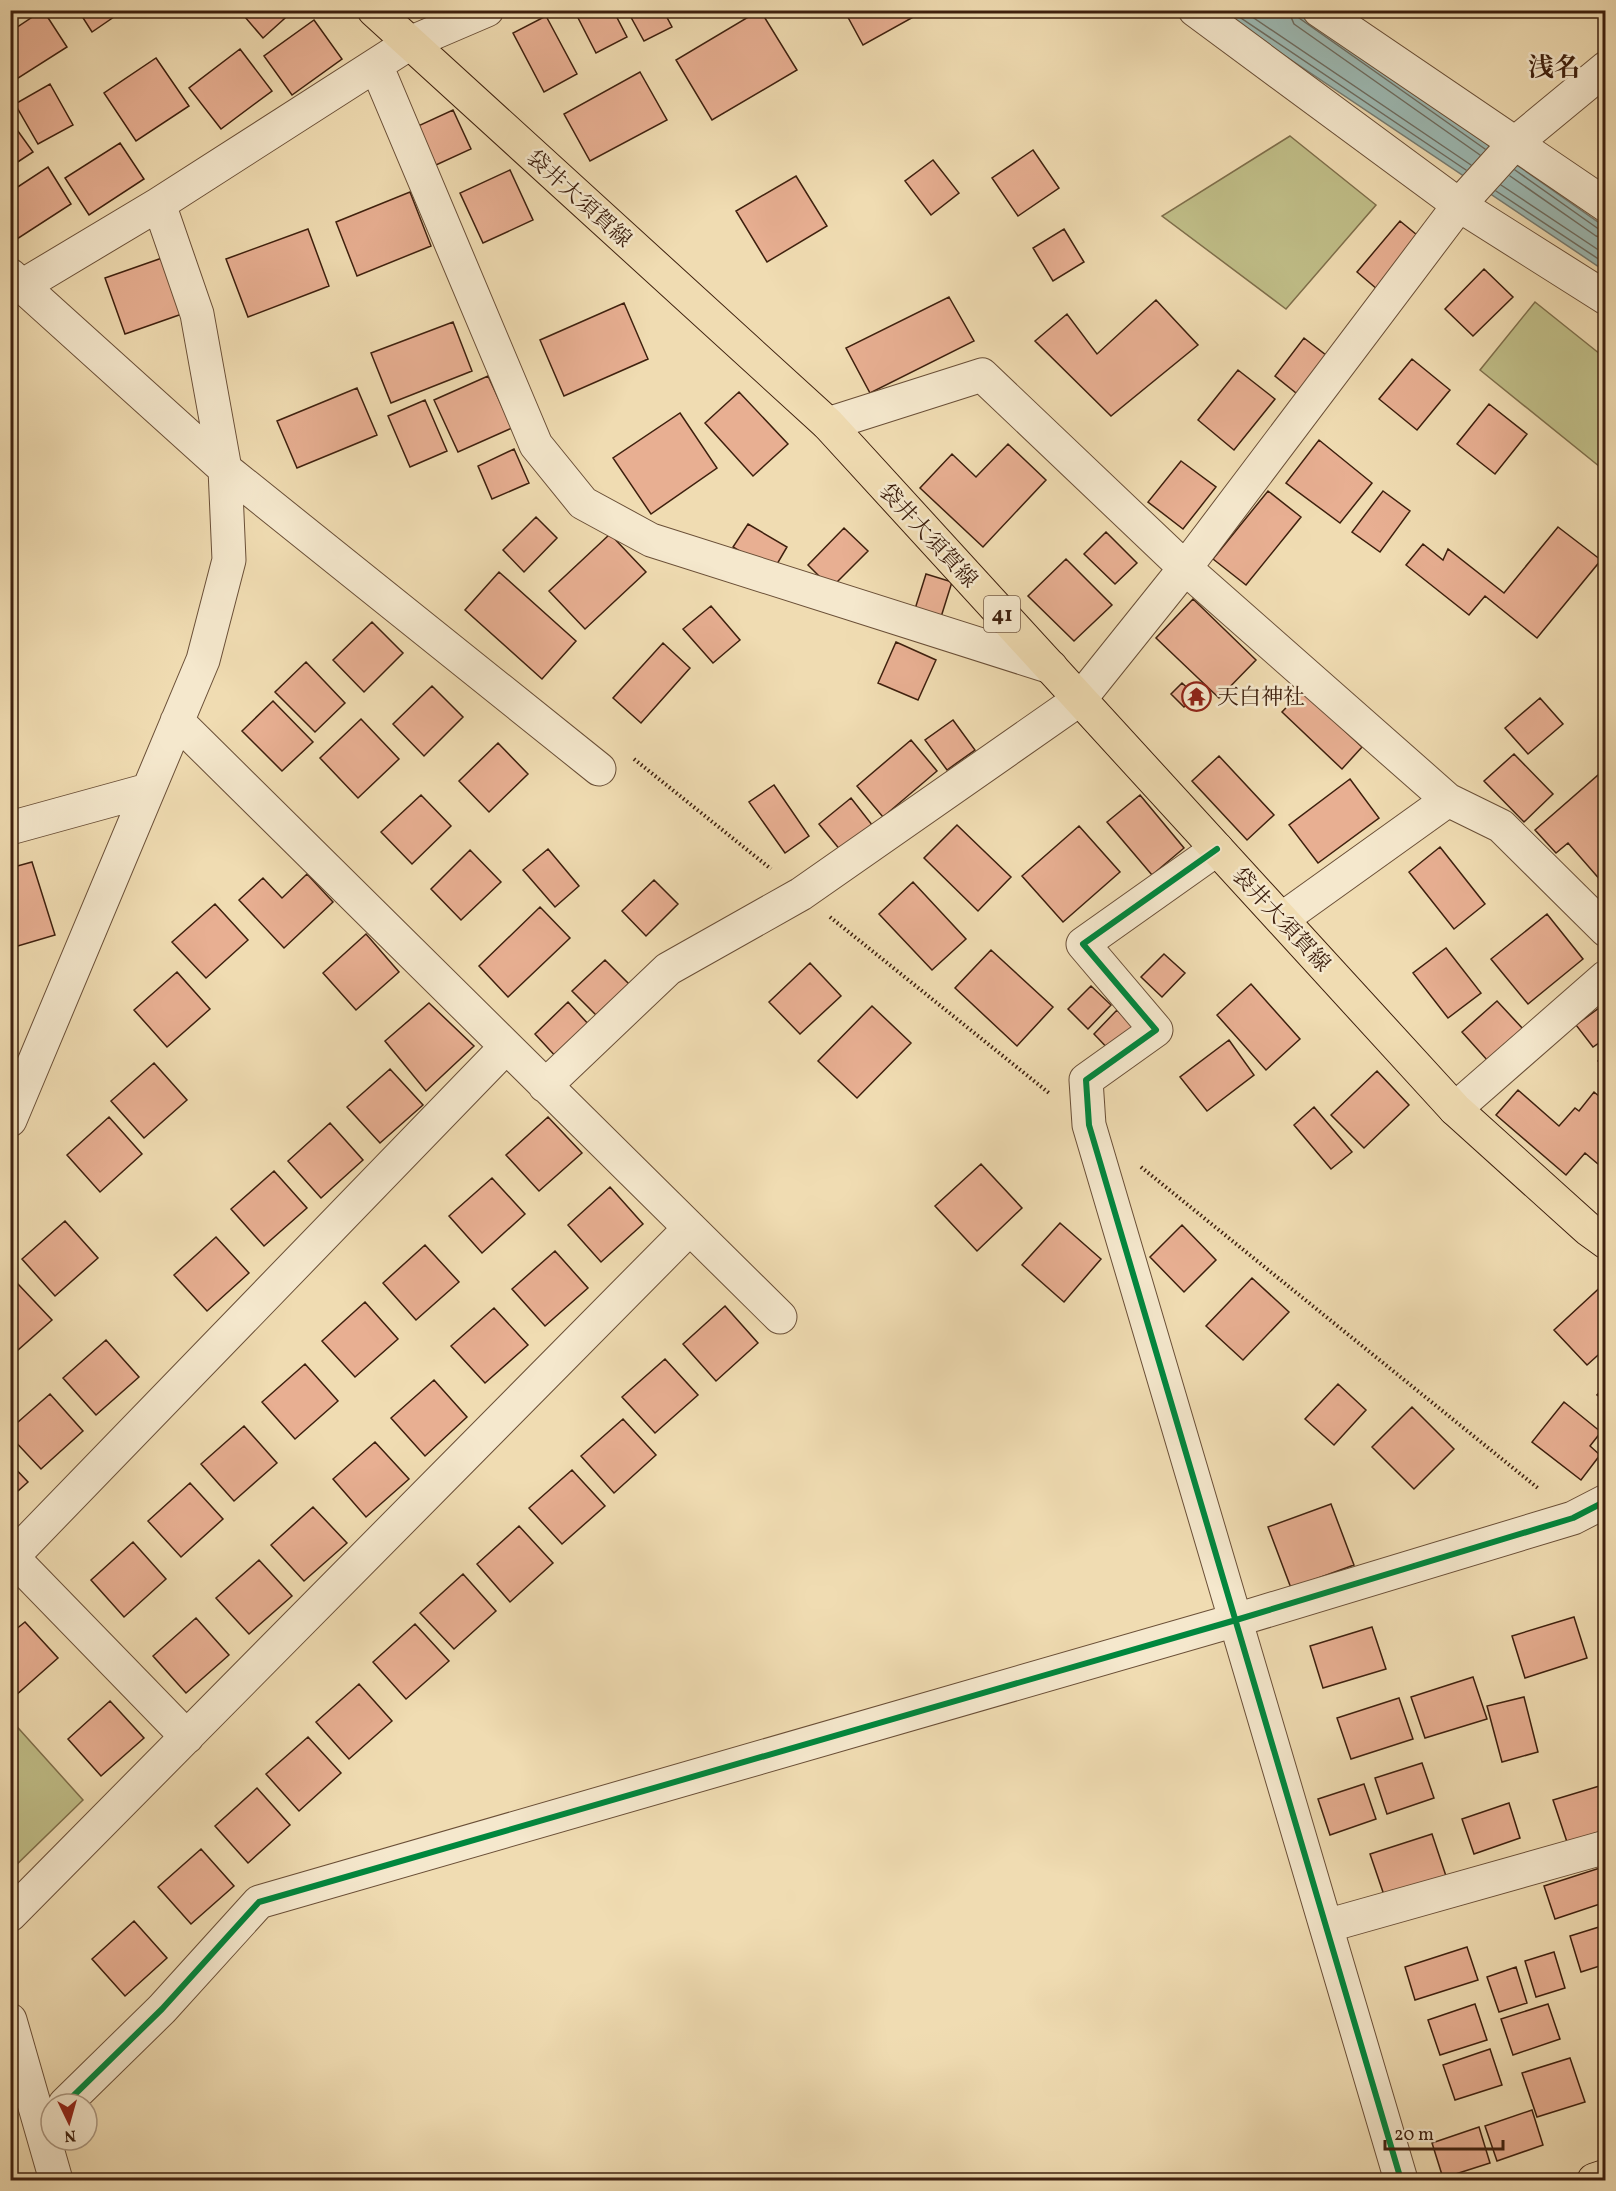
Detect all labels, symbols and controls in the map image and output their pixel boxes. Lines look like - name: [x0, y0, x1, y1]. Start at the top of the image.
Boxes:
- district label: 浅名: [1528, 51, 1580, 87]
- street label: 袋井大須賀線: [519, 144, 638, 256]
- street label: 袋井大須賀線: [871, 478, 984, 596]
- road number: 41: [984, 596, 1020, 632]
- temple icon: 天白神社: [1180, 680, 1212, 712]
- place label: 天白神社: [1217, 683, 1305, 714]
- street label: 袋井大須賀線: [1224, 862, 1337, 980]
- north arrow: [39, 2092, 99, 2152]
- scale bar: [1385, 2113, 1504, 2151]
- text: N: [63, 2123, 77, 2146]
- text: 20 m: [1394, 2123, 1434, 2148]

